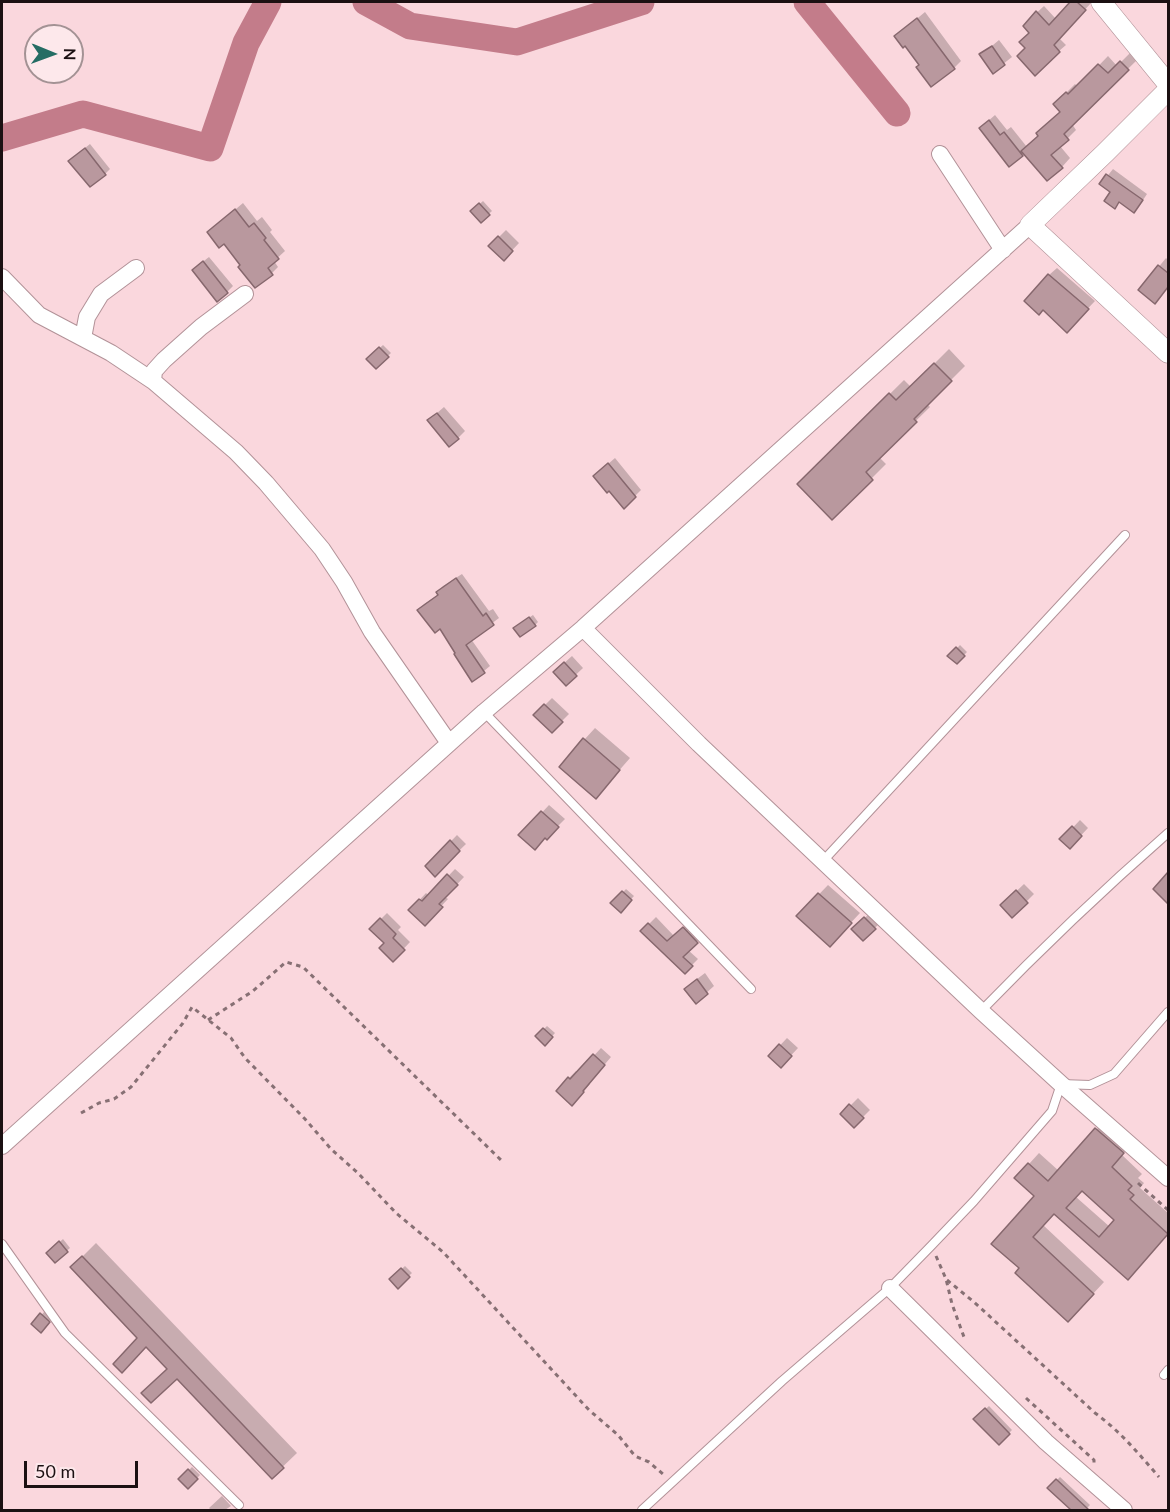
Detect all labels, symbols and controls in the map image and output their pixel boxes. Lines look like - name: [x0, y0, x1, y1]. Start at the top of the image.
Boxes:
- north arrow: [24, 24, 84, 84]
- text: N: [61, 48, 80, 61]
- scale bar: [27, 1449, 141, 1487]
- text: 50 m: [35, 1460, 75, 1482]

